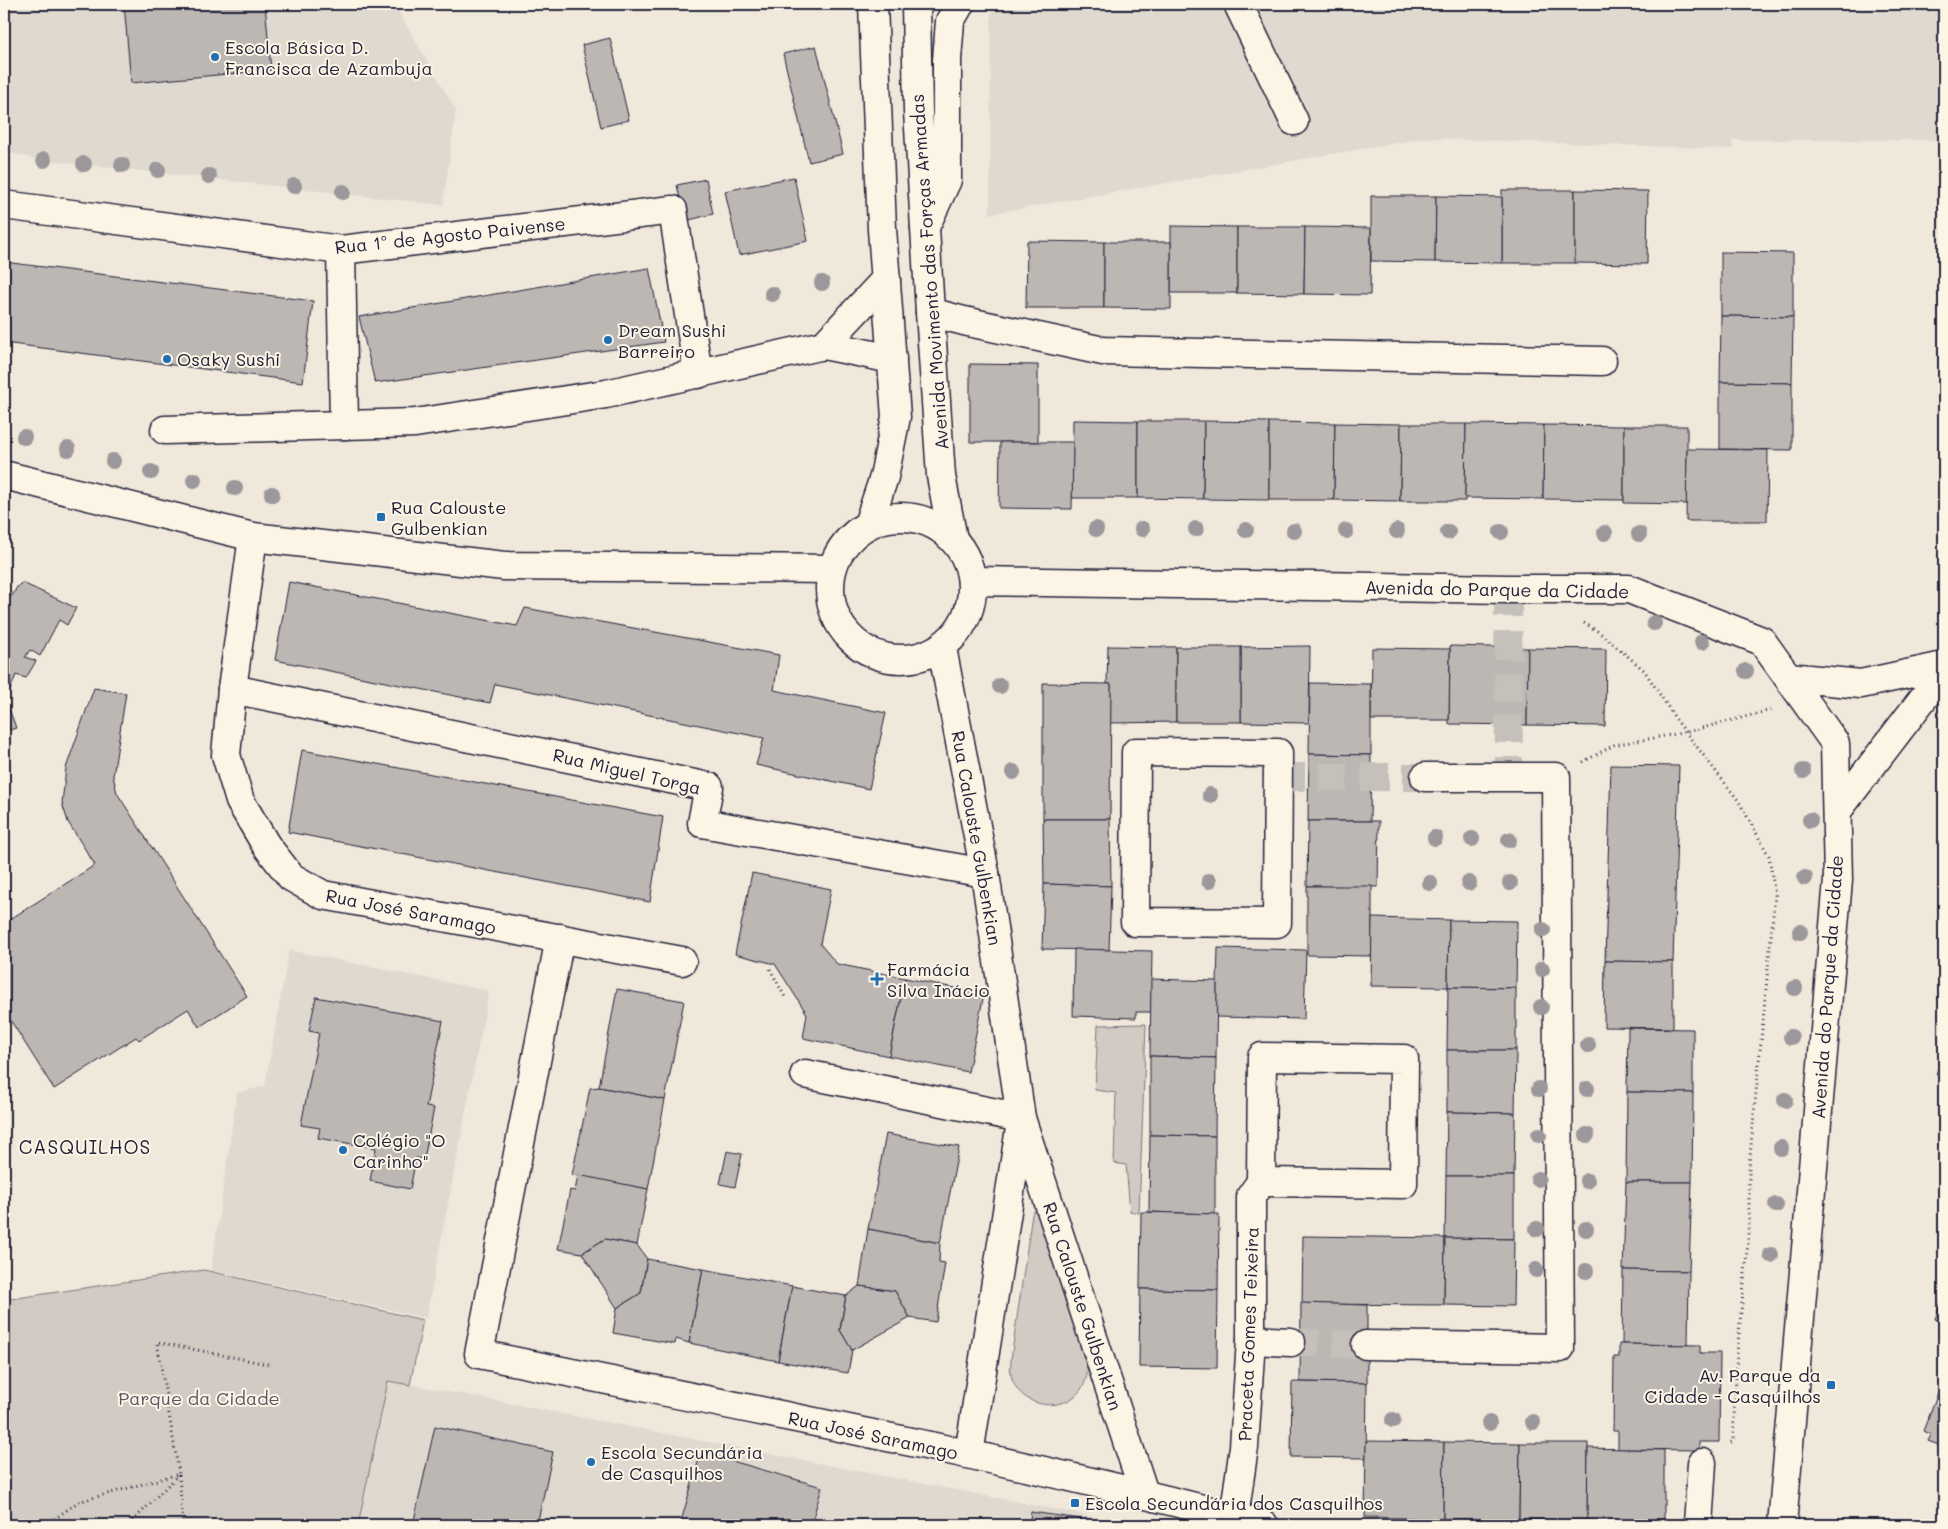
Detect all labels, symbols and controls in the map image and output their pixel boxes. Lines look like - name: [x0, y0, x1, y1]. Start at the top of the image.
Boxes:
- place label: Escola Básica D. Francisca de Azambuja: [225, 35, 433, 80]
- marker: Escola Básica D. Francisca de Azambuja: [209, 51, 221, 63]
- street label: Avenida Movimento das Forças Armadas: [905, 93, 953, 451]
- street label: Rua 1º de Agosto Paivense: [334, 211, 566, 259]
- place label: Dream Sushi Barreiro: [618, 318, 726, 363]
- marker: Dream Sushi Barreiro: [602, 334, 614, 346]
- place label: Osaky Sushi: [177, 347, 280, 371]
- marker: Osaky Sushi: [161, 353, 173, 365]
- place label: Rua Calouste Gulbenkian: [391, 495, 506, 540]
- marker: Rua Calouste Gulbenkian: [375, 511, 387, 523]
- street label: Avenida do Parque da Cidade: [1365, 575, 1629, 603]
- street label: Rua Calouste Gulbenkian: [946, 729, 1008, 947]
- street label: Rua Miguel Torga: [551, 742, 703, 800]
- street label: Avenida do Parque da Cidade: [1806, 854, 1848, 1120]
- street label: Rua José Saramago: [324, 883, 498, 939]
- place label: Farmácia Silva Inácio: [887, 957, 990, 1002]
- marker: Farmácia Silva Inácio: [871, 973, 883, 985]
- place label: Colégio "O Carinho": [353, 1128, 446, 1173]
- district label: CASQUILHOS: [19, 1134, 151, 1159]
- marker: Colégio "O Carinho": [337, 1144, 349, 1156]
- street label: Rua Calouste Gulbenkian: [1038, 1199, 1128, 1413]
- street label: Praceta Gomes Teixeira: [1232, 1226, 1264, 1442]
- place label: Av. Parque da Cidade - Casquilhos: [1645, 1363, 1821, 1408]
- marker: Av. Parque da Cidade - Casquilhos: [1825, 1379, 1837, 1391]
- park label: Parque da Cidade: [118, 1386, 280, 1410]
- street label: Rua José Saramago: [786, 1405, 960, 1465]
- place label: Escola Secundária de Casquilhos: [601, 1440, 763, 1485]
- marker: Escola Secundária de Casquilhos: [585, 1456, 597, 1468]
- place label: Escola Secundária dos Casquilhos: [1085, 1491, 1383, 1515]
- marker: Escola Secundária dos Casquilhos: [1069, 1497, 1081, 1509]

